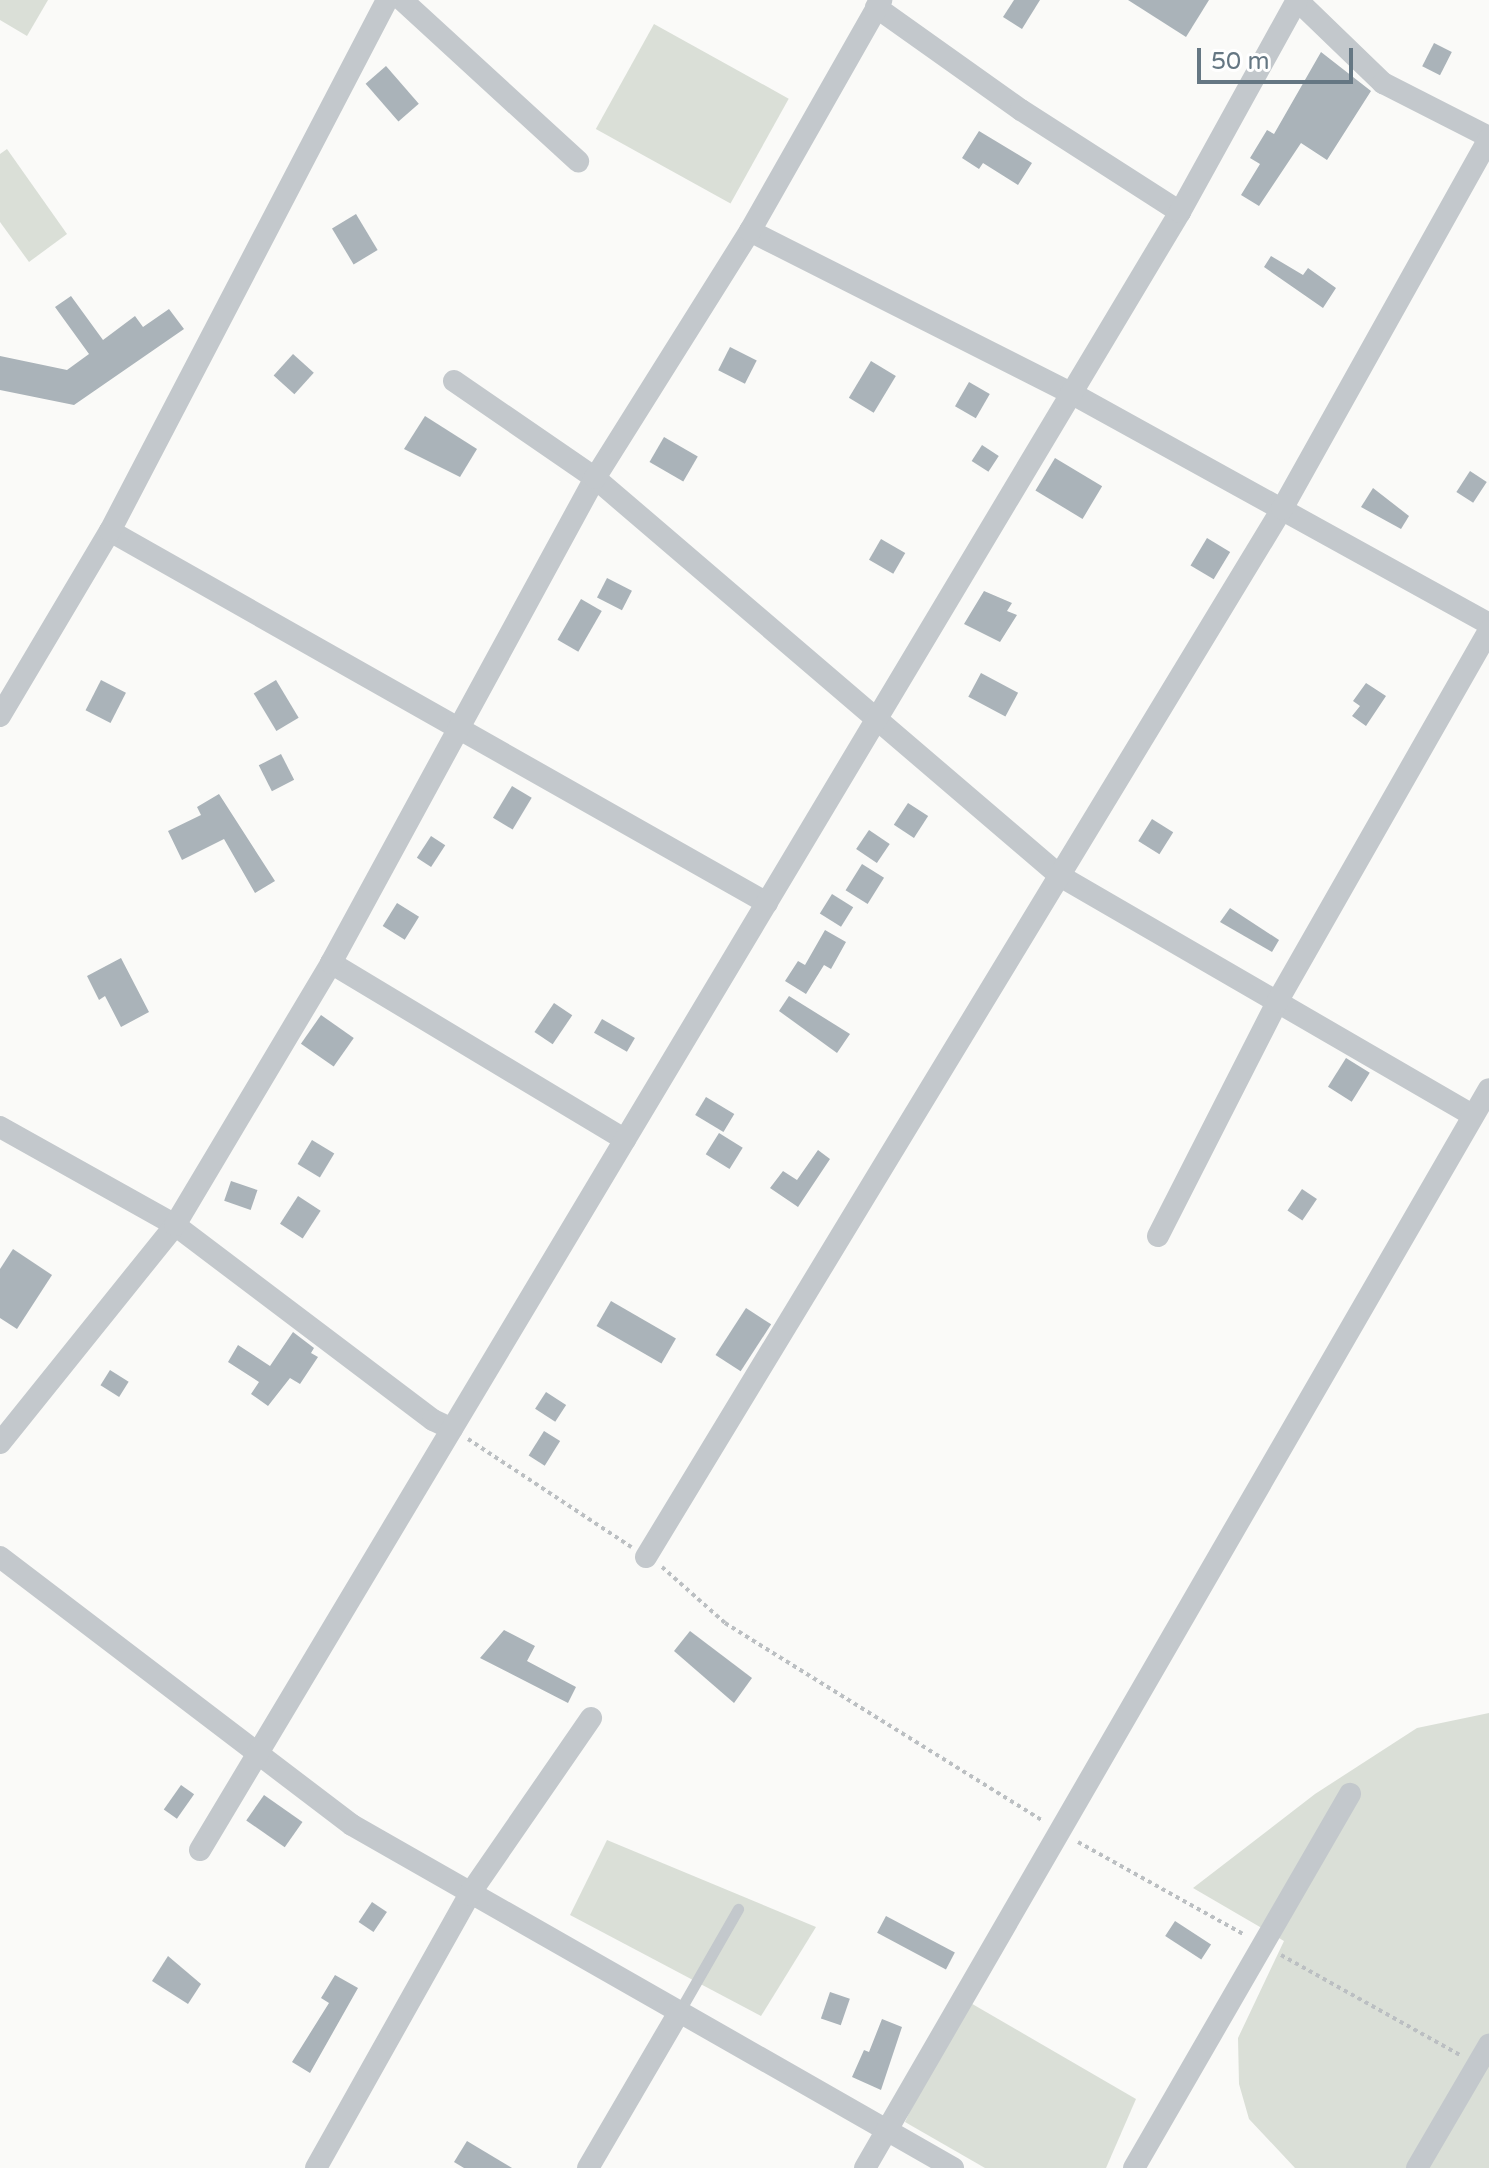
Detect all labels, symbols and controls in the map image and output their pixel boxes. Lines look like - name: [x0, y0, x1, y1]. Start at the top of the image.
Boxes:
- scale bar: [1201, 32, 1357, 82]
- text: 50 m: [1211, 47, 1269, 76]

